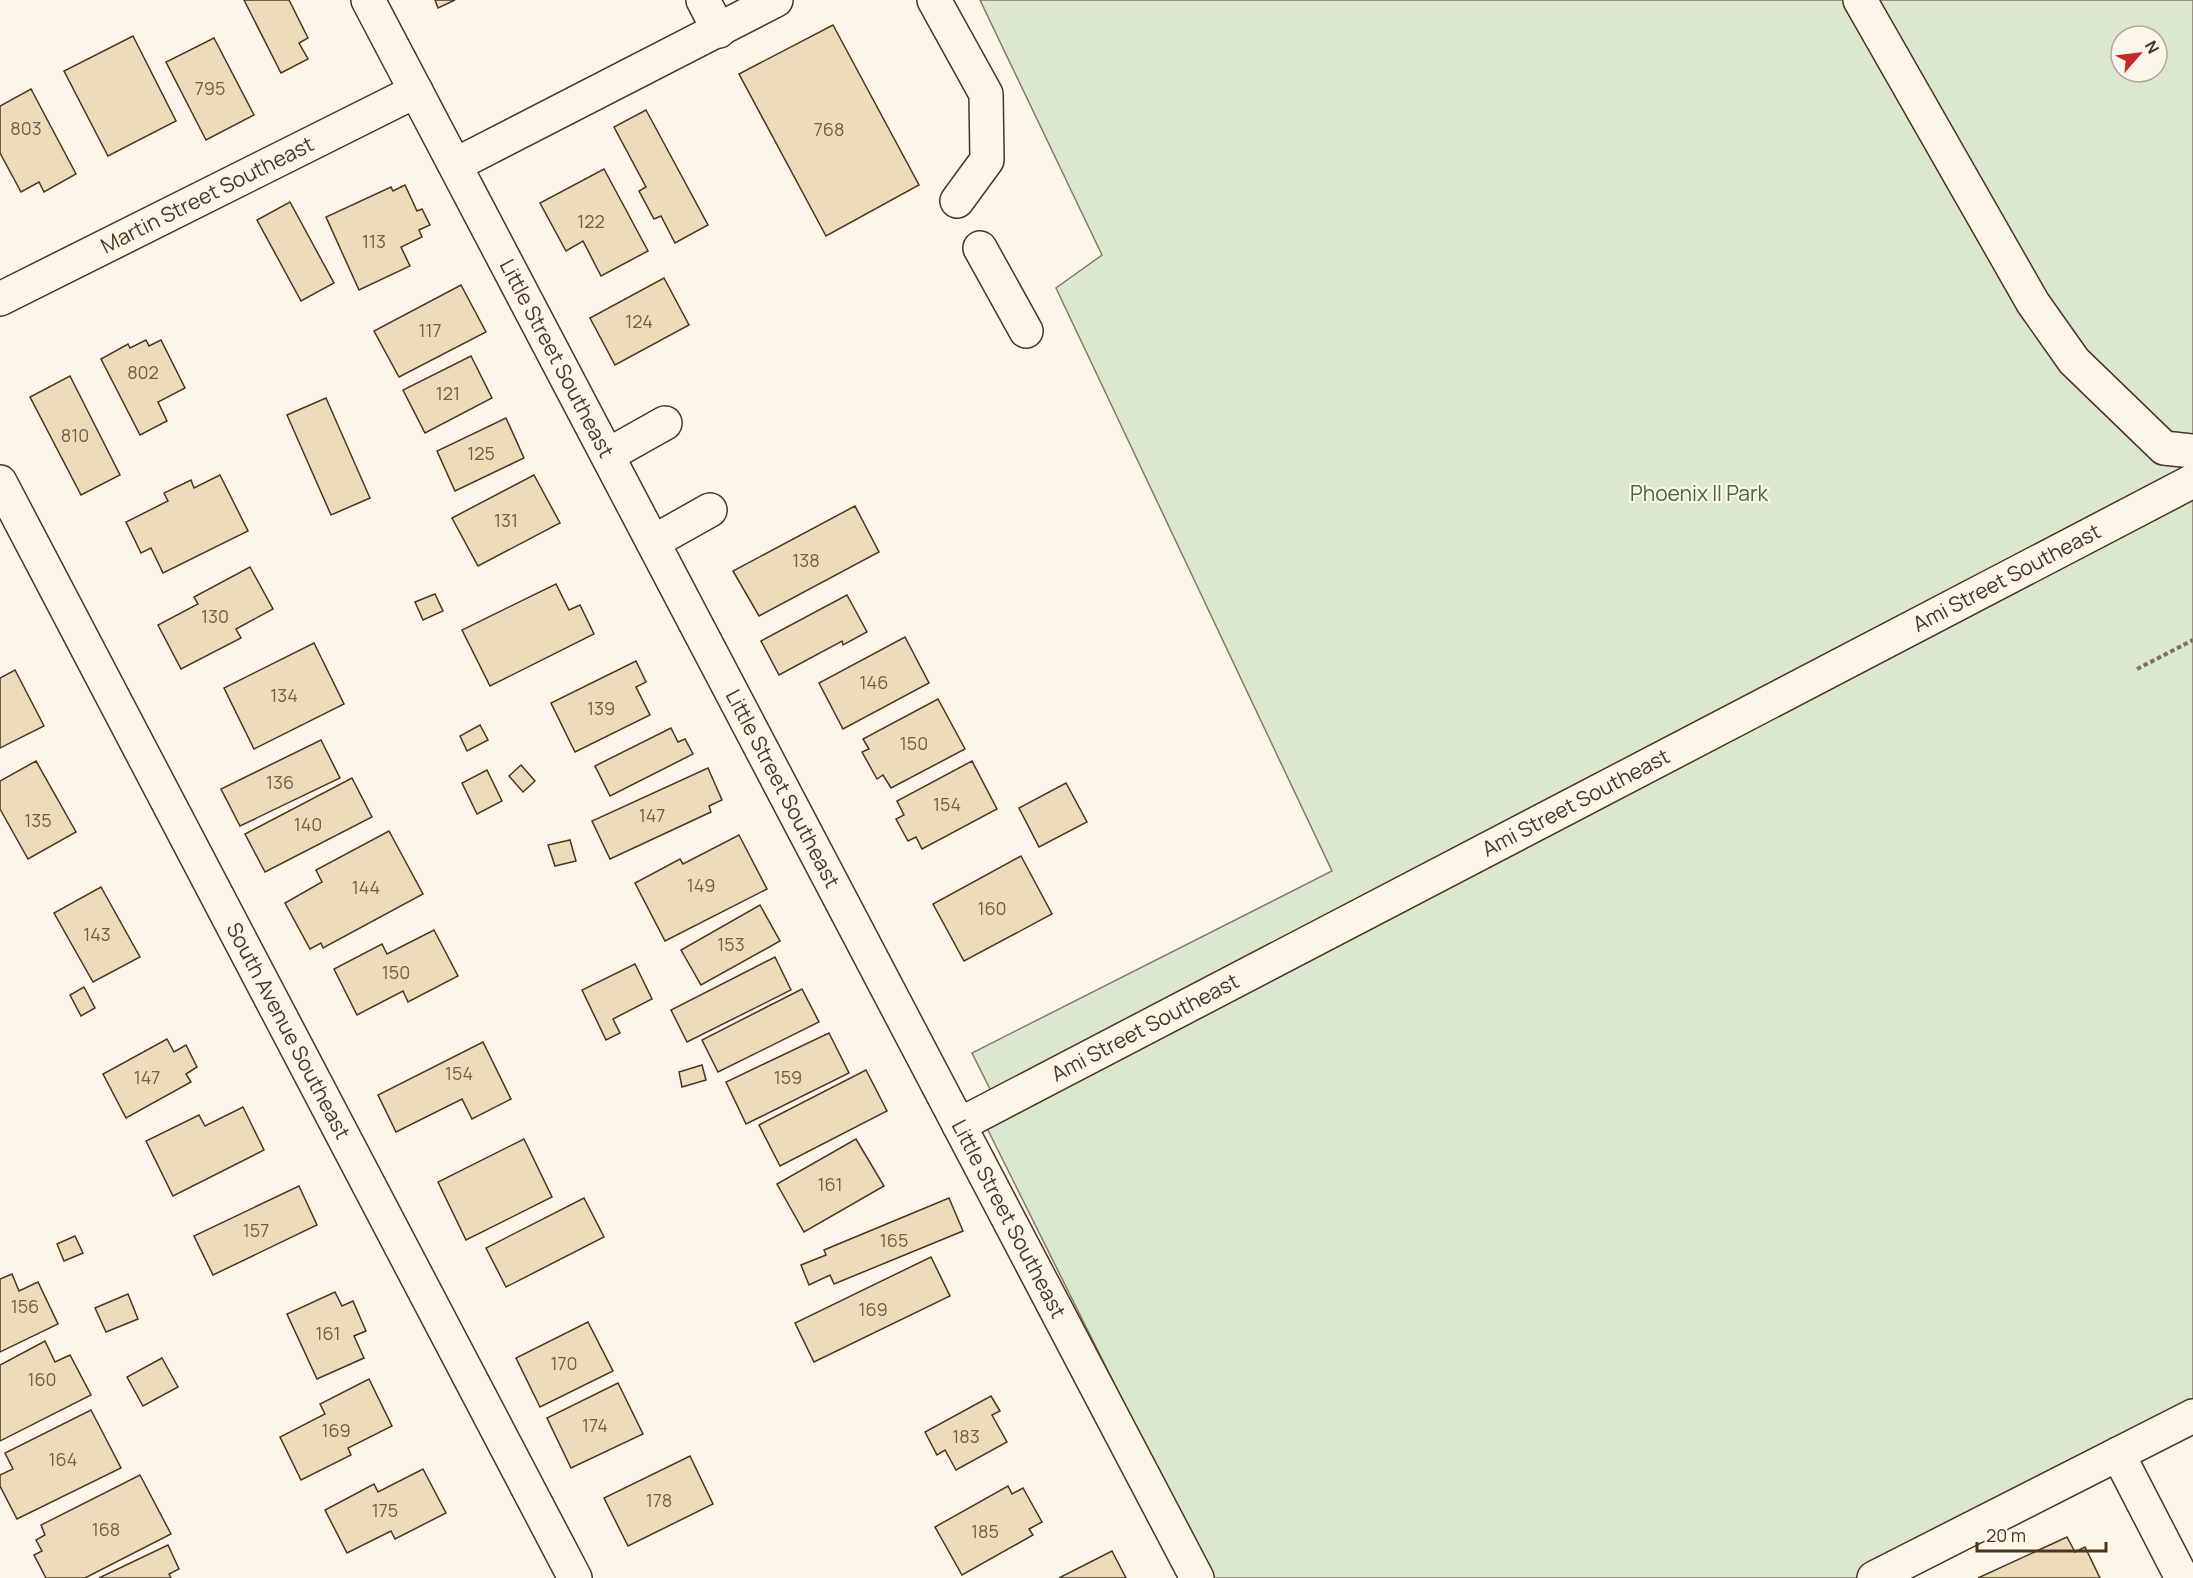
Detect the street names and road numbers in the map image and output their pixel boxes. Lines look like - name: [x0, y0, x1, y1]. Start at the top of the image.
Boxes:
- street label: Martin Street Southeast: [96, 129, 318, 259]
- street label: Little Street Southeast: [494, 254, 621, 462]
- street label: Ami Street Southeast: [1908, 517, 2105, 638]
- street label: Little Street Southeast: [720, 684, 847, 892]
- street label: Ami Street Southeast: [1477, 742, 1674, 863]
- street label: South Avenue Southeast: [221, 917, 357, 1144]
- street label: Ami Street Southeast: [1046, 966, 1243, 1088]
- street label: Little Street Southeast: [946, 1114, 1073, 1323]

